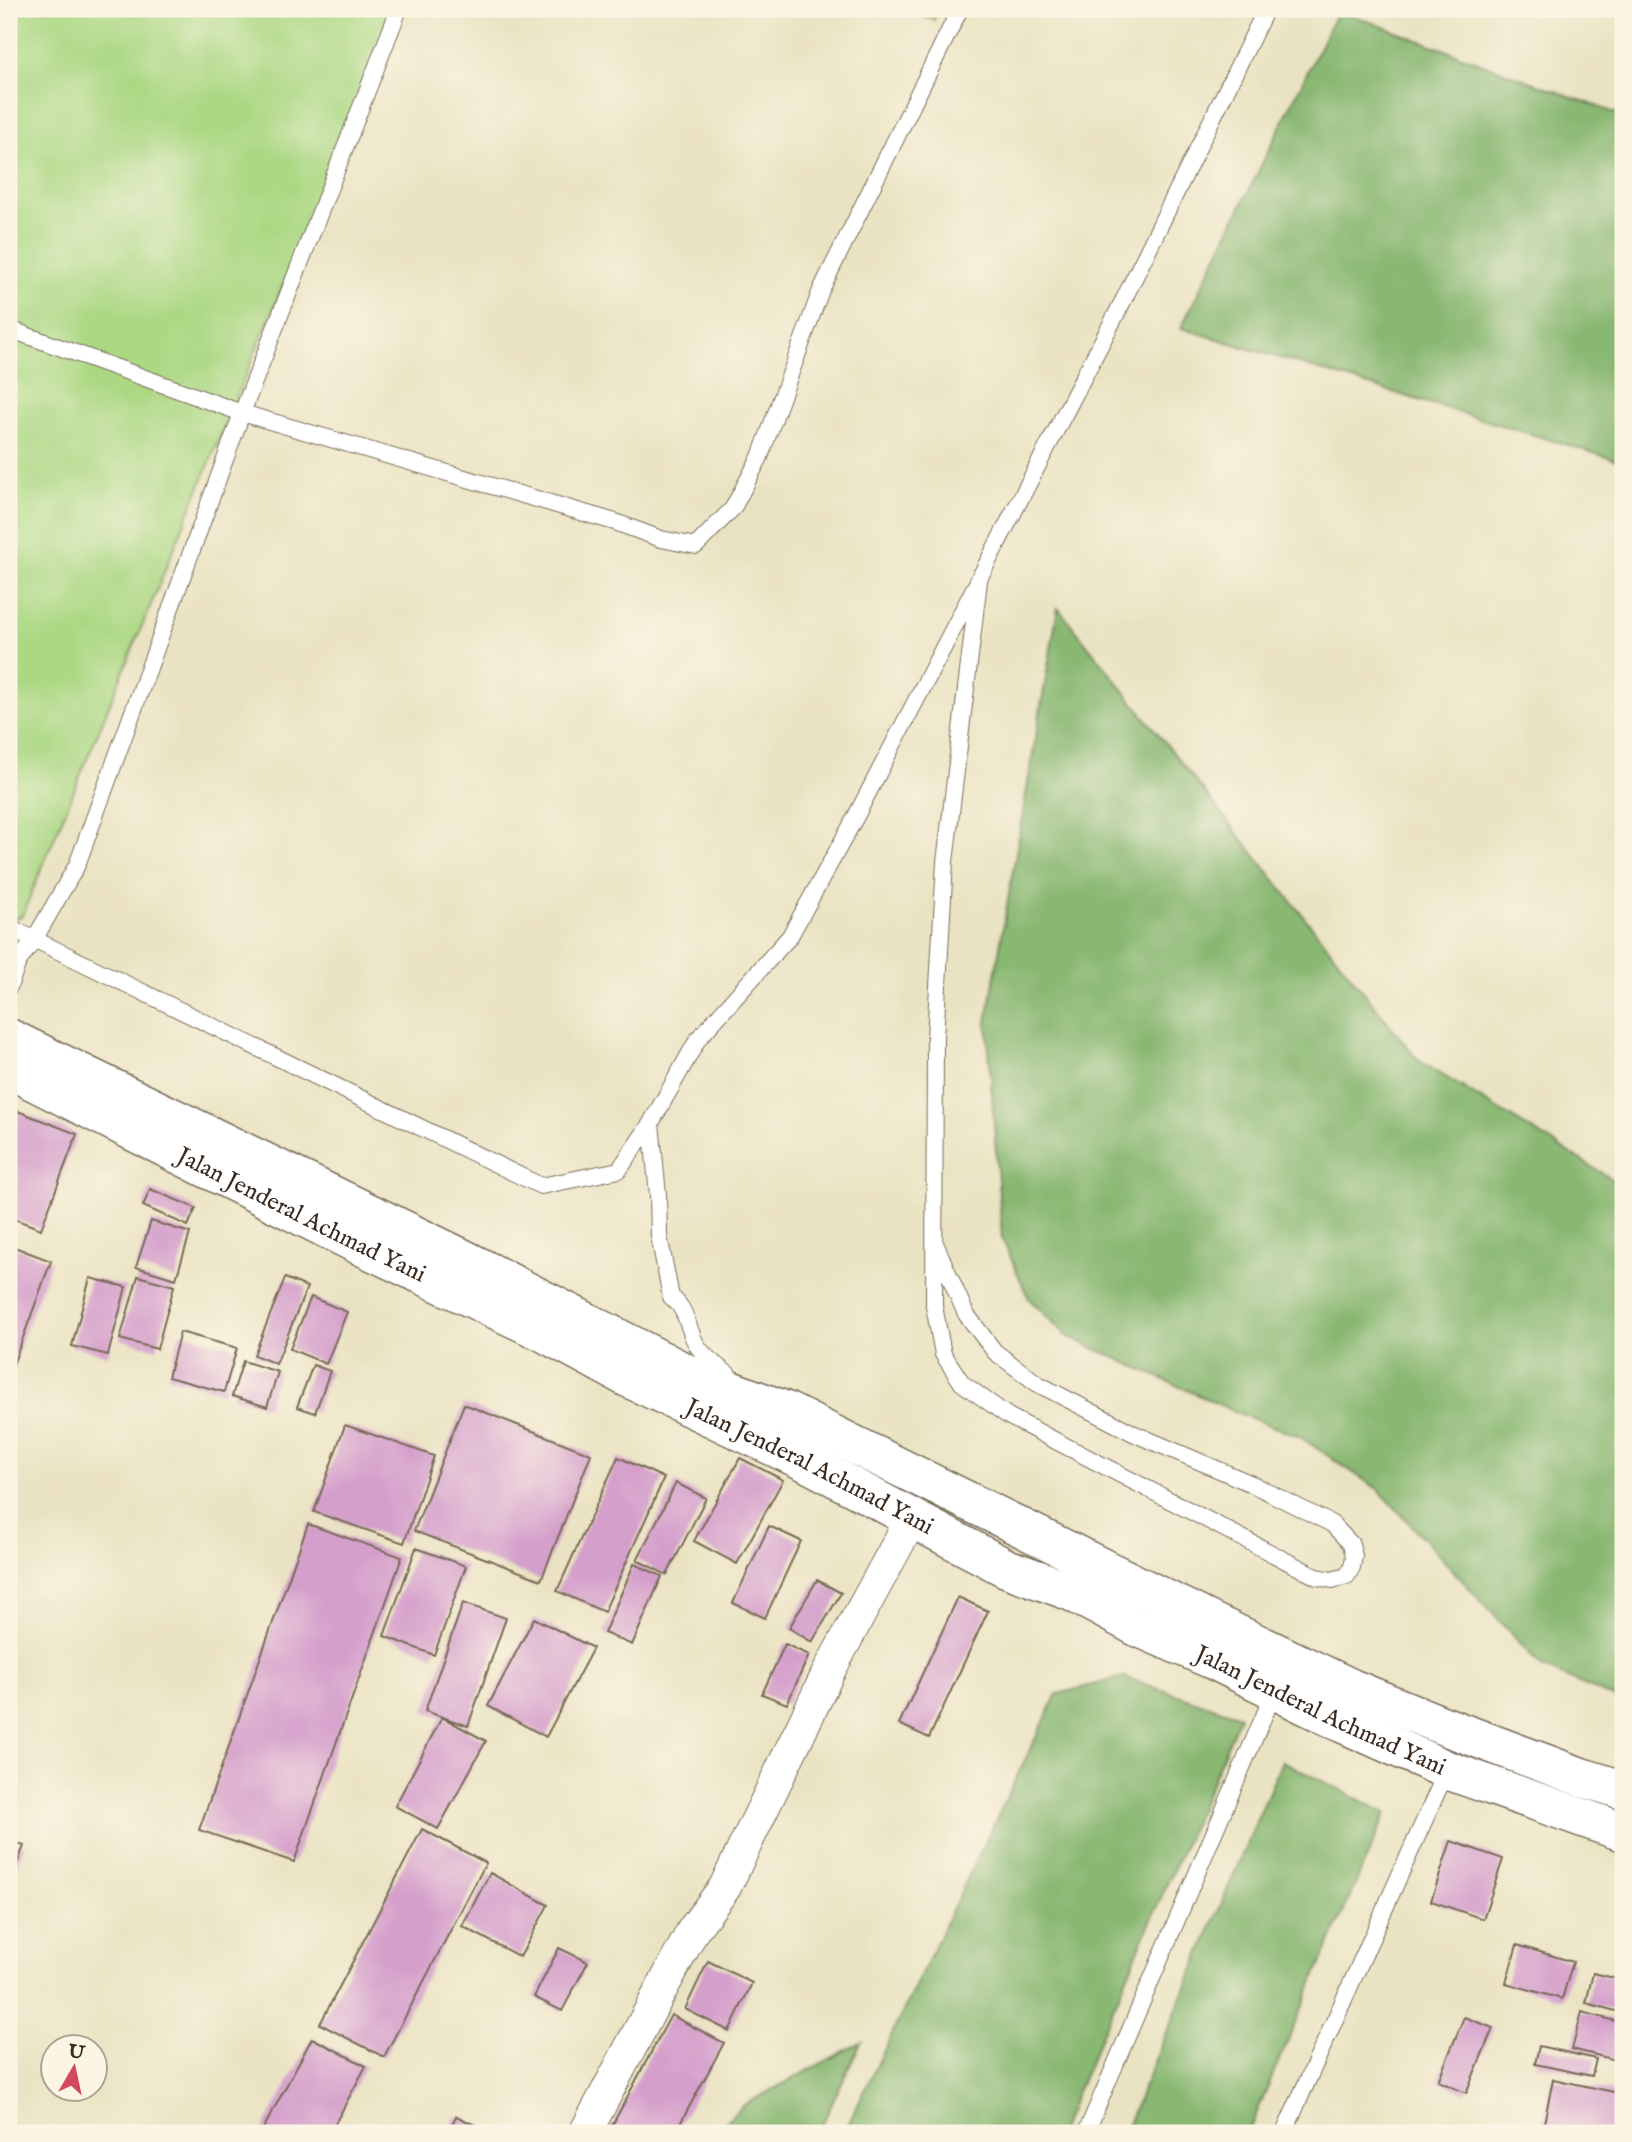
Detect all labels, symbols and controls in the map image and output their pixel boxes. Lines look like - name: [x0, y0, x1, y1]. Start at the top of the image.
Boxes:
- street label: Jalan Jenderal Achmad Yani: [169, 1139, 431, 1290]
- street label: Jalan Jenderal Achmad Yani: [678, 1390, 939, 1542]
- street label: Jalan Jenderal Achmad Yani: [1188, 1637, 1451, 1783]
- north arrow: [38, 2034, 108, 2104]
- text: U: [66, 2040, 87, 2066]

